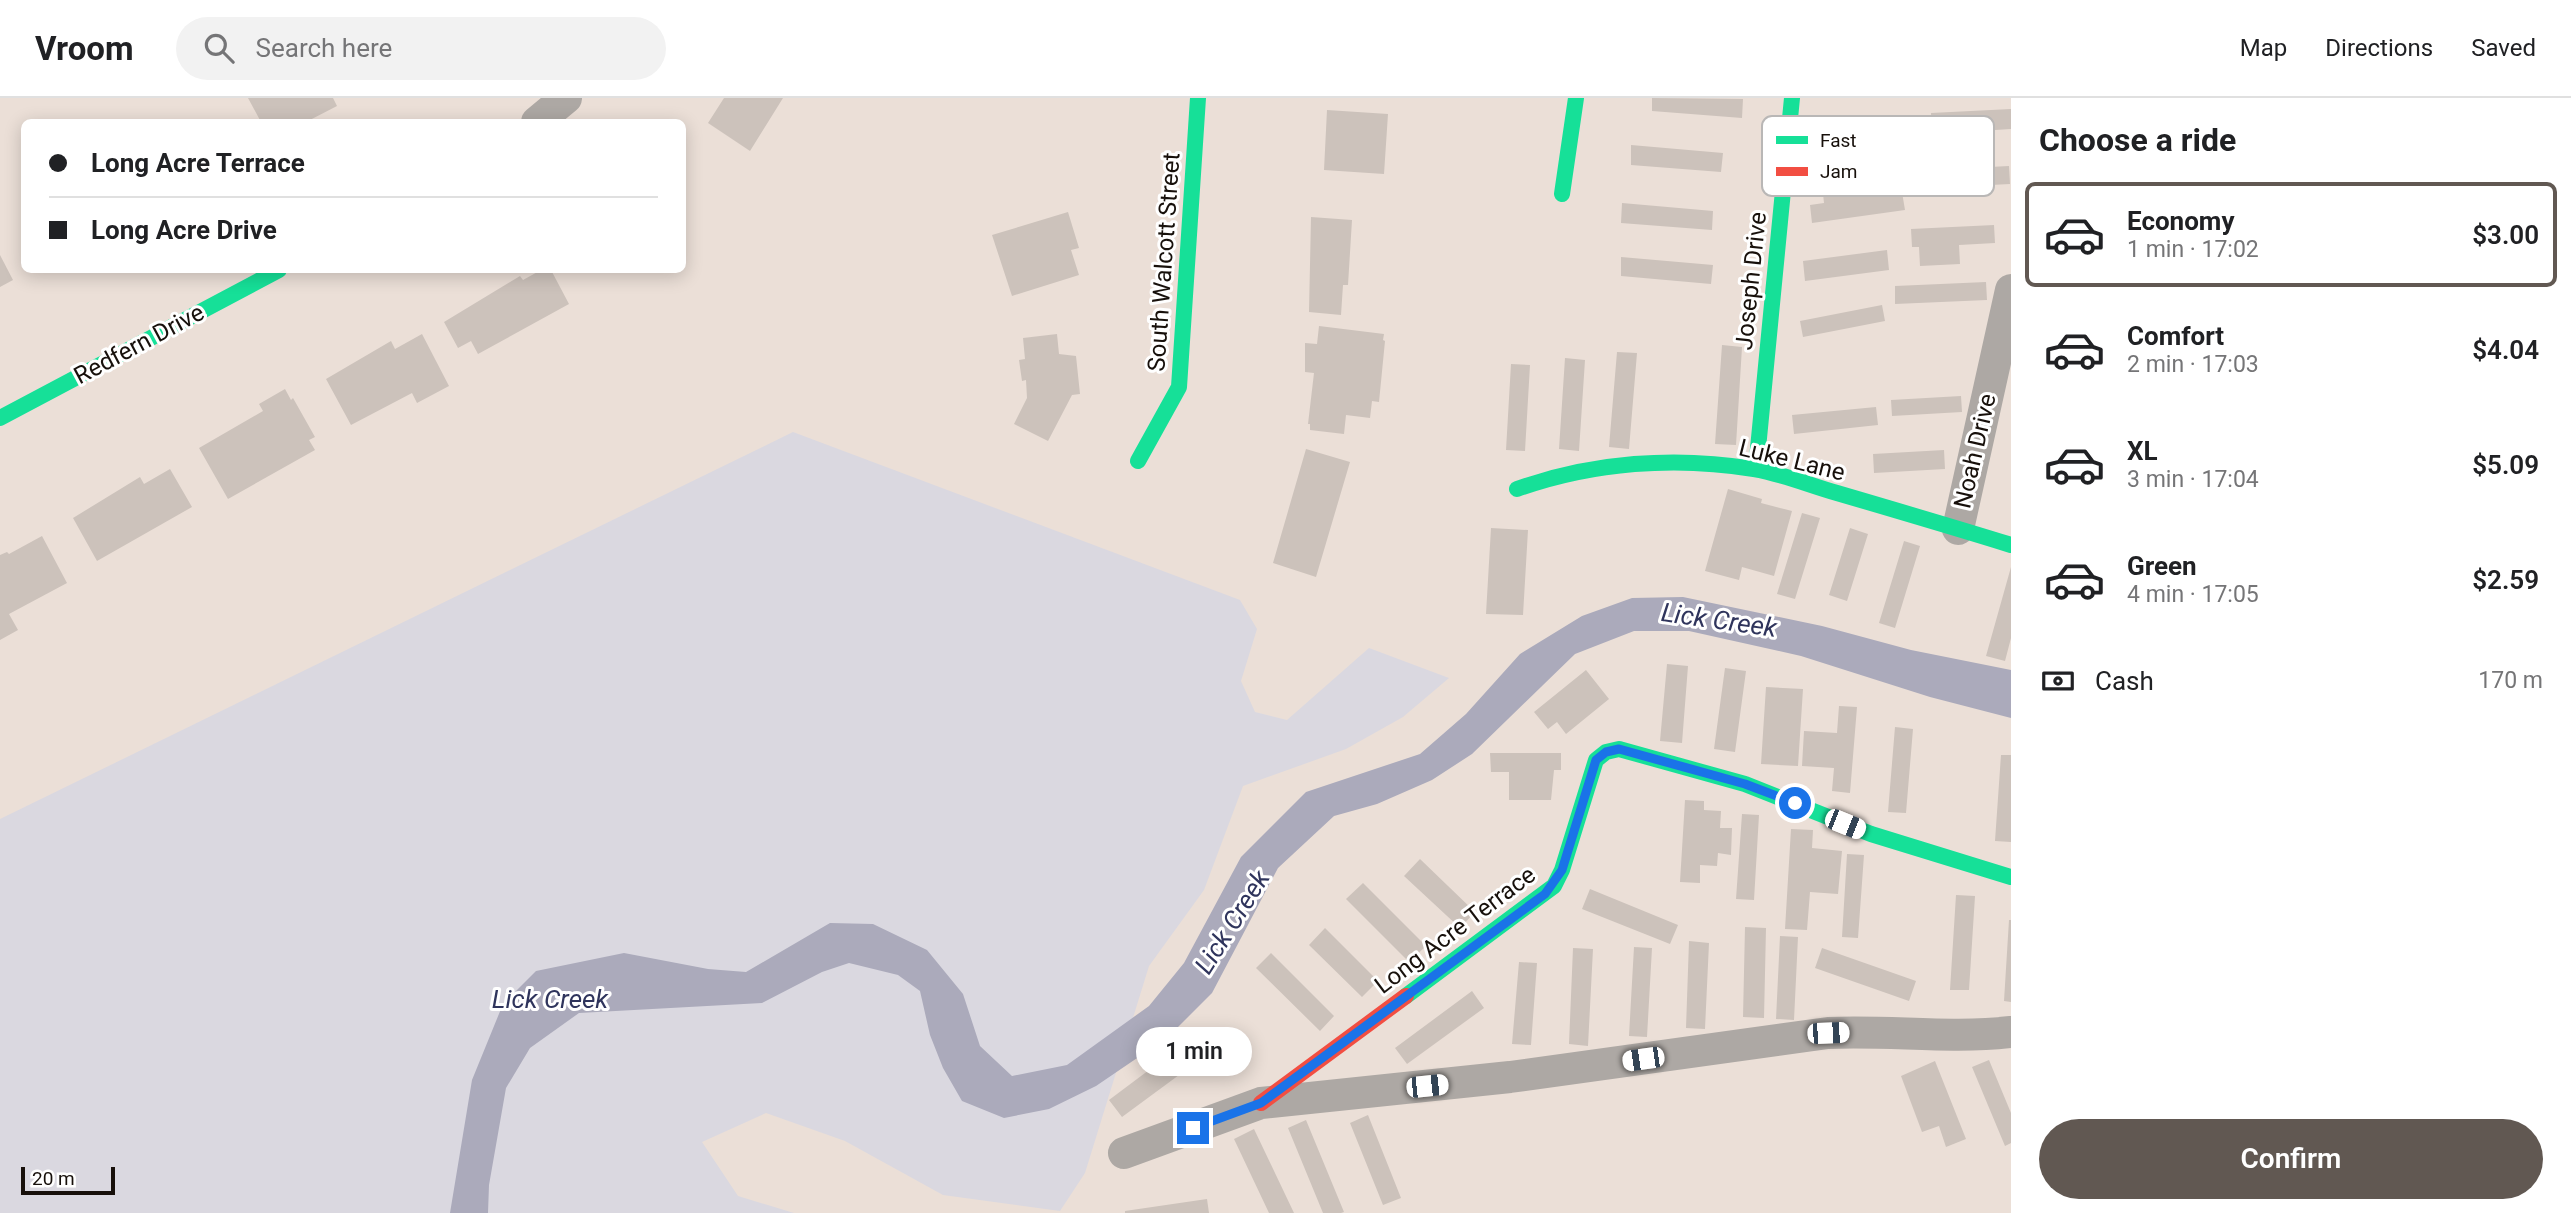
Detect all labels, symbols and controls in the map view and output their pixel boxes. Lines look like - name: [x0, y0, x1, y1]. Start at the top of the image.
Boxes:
- search box: [176, 17, 666, 80]
- text: Vroom: [35, 29, 134, 68]
- icon: search: [200, 29, 238, 67]
- text: Search here: [256, 33, 392, 63]
- text: Map: [2240, 34, 2287, 62]
- text: Directions: [2325, 34, 2433, 62]
- text: Saved: [2471, 34, 2536, 62]
- legend: [1762, 116, 1994, 196]
- text: Choose a ride: [2039, 121, 2236, 159]
- text: Fast: [1820, 129, 1857, 152]
- text: Long Acre Terrace: [91, 148, 305, 178]
- street label: South Walcott Street: [1142, 152, 1186, 372]
- text: Jam: [1820, 160, 1857, 183]
- icon: car: [2043, 203, 2106, 266]
- text: Economy: [2127, 206, 2234, 236]
- street label: Joseph Drive: [1730, 211, 1772, 351]
- text: Long Acre Drive: [91, 215, 277, 245]
- text: $3.00: [2472, 220, 2539, 250]
- text: 1 min · 17:02: [2127, 236, 2259, 263]
- street label: Redfern Drive: [69, 298, 209, 390]
- icon: car: [2043, 318, 2106, 381]
- text: Comfort: [2127, 321, 2224, 351]
- text: $4.04: [2472, 335, 2539, 365]
- text: 2 min · 17:03: [2127, 351, 2259, 378]
- street label: Noah Drive: [1948, 391, 2002, 511]
- street label: Luke Lane: [1736, 433, 1848, 487]
- icon: car: [2043, 433, 2106, 496]
- text: XL: [2127, 436, 2158, 466]
- text: $5.09: [2472, 450, 2539, 480]
- text: 3 min · 17:04: [2127, 466, 2259, 493]
- icon: car: [2043, 548, 2106, 611]
- text: Green: [2127, 551, 2197, 581]
- text: $2.59: [2472, 565, 2539, 595]
- text: 4 min · 17:05: [2127, 581, 2259, 608]
- water label: Lick Creek: [1659, 597, 1780, 643]
- icon: cash: [2039, 662, 2077, 700]
- text: Cash: [2095, 666, 2154, 696]
- text: 170 m: [2478, 667, 2543, 694]
- route start: [1779, 787, 1811, 819]
- car: [1822, 806, 1869, 842]
- street label: Long Acre Terrace: [1369, 861, 1541, 999]
- water label: Lick Creek: [1188, 864, 1276, 979]
- water label: Lick Creek: [492, 984, 609, 1014]
- car: [1807, 1022, 1850, 1044]
- callout: 1 min: [1135, 1026, 1251, 1076]
- text: 1 min: [1165, 1038, 1223, 1065]
- car: [1621, 1046, 1666, 1072]
- car: [1406, 1073, 1449, 1099]
- route end: [1177, 1112, 1209, 1144]
- button: Confirm: [2039, 1119, 2543, 1199]
- scale bar: [21, 1164, 116, 1196]
- text: 20 m: [32, 1167, 75, 1190]

